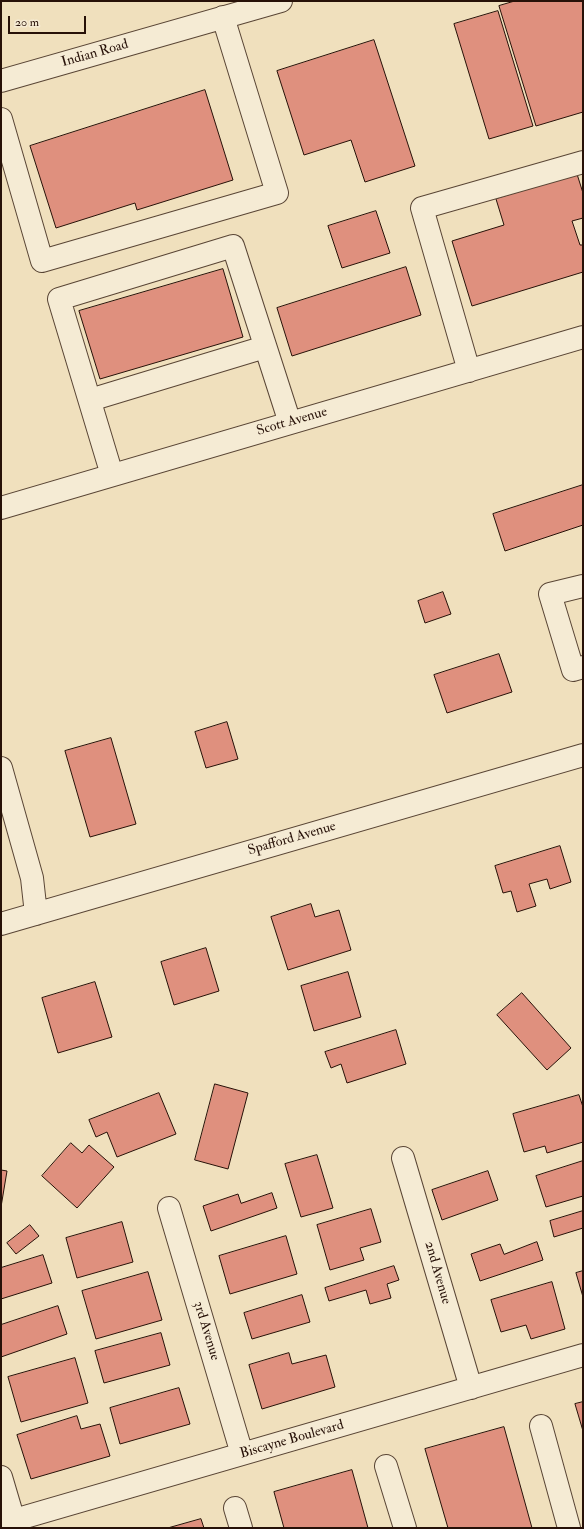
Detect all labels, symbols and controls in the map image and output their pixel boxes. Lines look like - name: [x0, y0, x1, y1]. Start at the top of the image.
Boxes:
- scale bar: [10, 8, 88, 34]
- text: 20 m: [15, 15, 39, 30]
- street label: Indian Road: [60, 36, 130, 72]
- street label: Scott Avenue: [255, 404, 329, 440]
- street label: Spafford Avenue: [246, 818, 338, 860]
- street label: 2nd Avenue: [420, 1240, 454, 1306]
- street label: 3rd Avenue: [189, 1299, 223, 1363]
- street label: Biscayne Boulevard: [238, 1417, 346, 1463]

